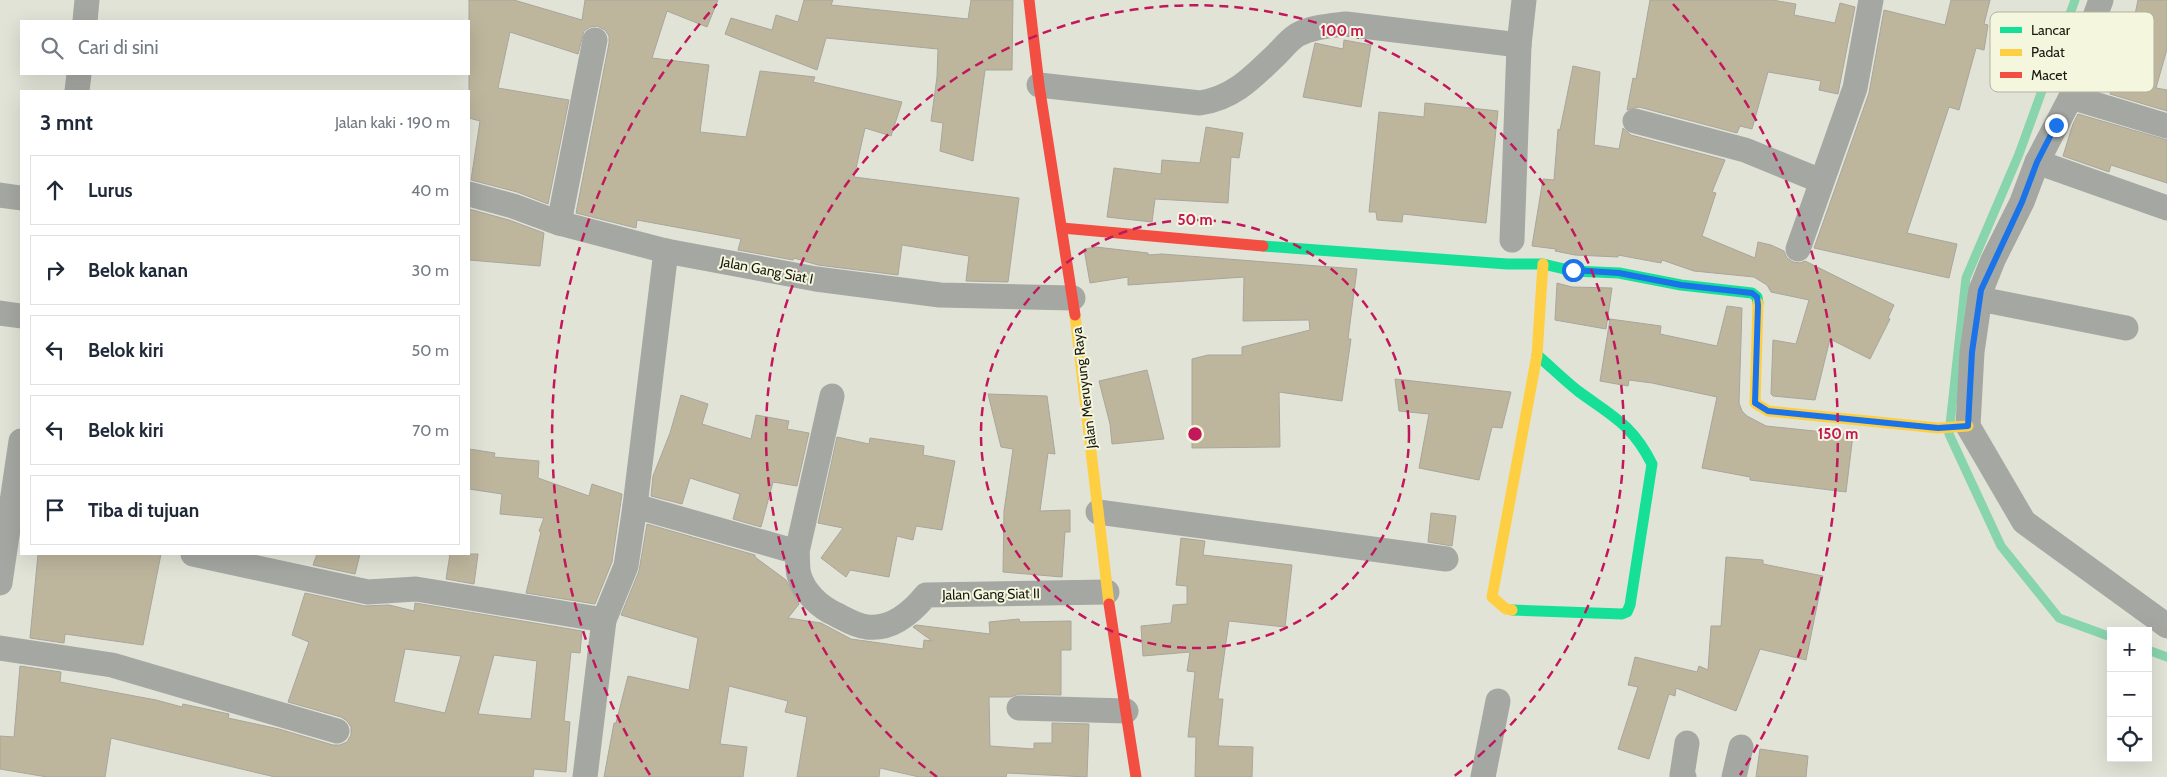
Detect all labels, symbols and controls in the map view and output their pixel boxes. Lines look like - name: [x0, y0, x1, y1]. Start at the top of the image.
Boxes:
- legend: [1990, 12, 2154, 92]
- search box: [20, 20, 470, 75]
- text: Lancar: [2031, 21, 2071, 39]
- text: 100 m: [1320, 22, 1364, 40]
- icon: search: [38, 34, 66, 62]
- text: Cari di sini: [78, 36, 159, 59]
- text: Padat: [2031, 43, 2065, 61]
- text: Macet: [2031, 66, 2067, 84]
- text: 3 mnt: [40, 110, 93, 135]
- text: Jalan kaki · 190 m: [335, 113, 450, 132]
- route end: [2045, 114, 2068, 137]
- icon: ahead: [41, 176, 69, 204]
- text: Lurus: [88, 179, 133, 202]
- text: 40 m: [411, 181, 449, 200]
- text: 50 m: [1177, 211, 1213, 229]
- street label: Jalan Gang Siat I: [718, 252, 815, 288]
- icon: right: [41, 256, 69, 284]
- text: Belok kanan: [88, 259, 188, 282]
- route start: [1562, 259, 1585, 282]
- text: 30 m: [412, 261, 449, 280]
- street label: Jalan Meruyung Raya: [1068, 326, 1100, 451]
- icon: left: [41, 336, 69, 364]
- text: Belok kiri: [88, 339, 164, 362]
- text: 50 m: [412, 341, 449, 360]
- icon: left: [41, 416, 69, 444]
- text: Belok kiri: [88, 419, 164, 442]
- text: 70 m: [412, 421, 449, 440]
- centre of rings: [1186, 425, 1204, 443]
- text: 150 m: [1818, 425, 1858, 443]
- icon: arrive: [41, 496, 69, 524]
- text: Tiba di tujuan: [88, 499, 199, 522]
- street label: Jalan Gang Siat II: [941, 584, 1040, 604]
- map controls: [2107, 627, 2152, 762]
- button: +: [2107, 627, 2152, 672]
- button: −: [2107, 672, 2152, 717]
- button: locate: [2107, 717, 2152, 762]

